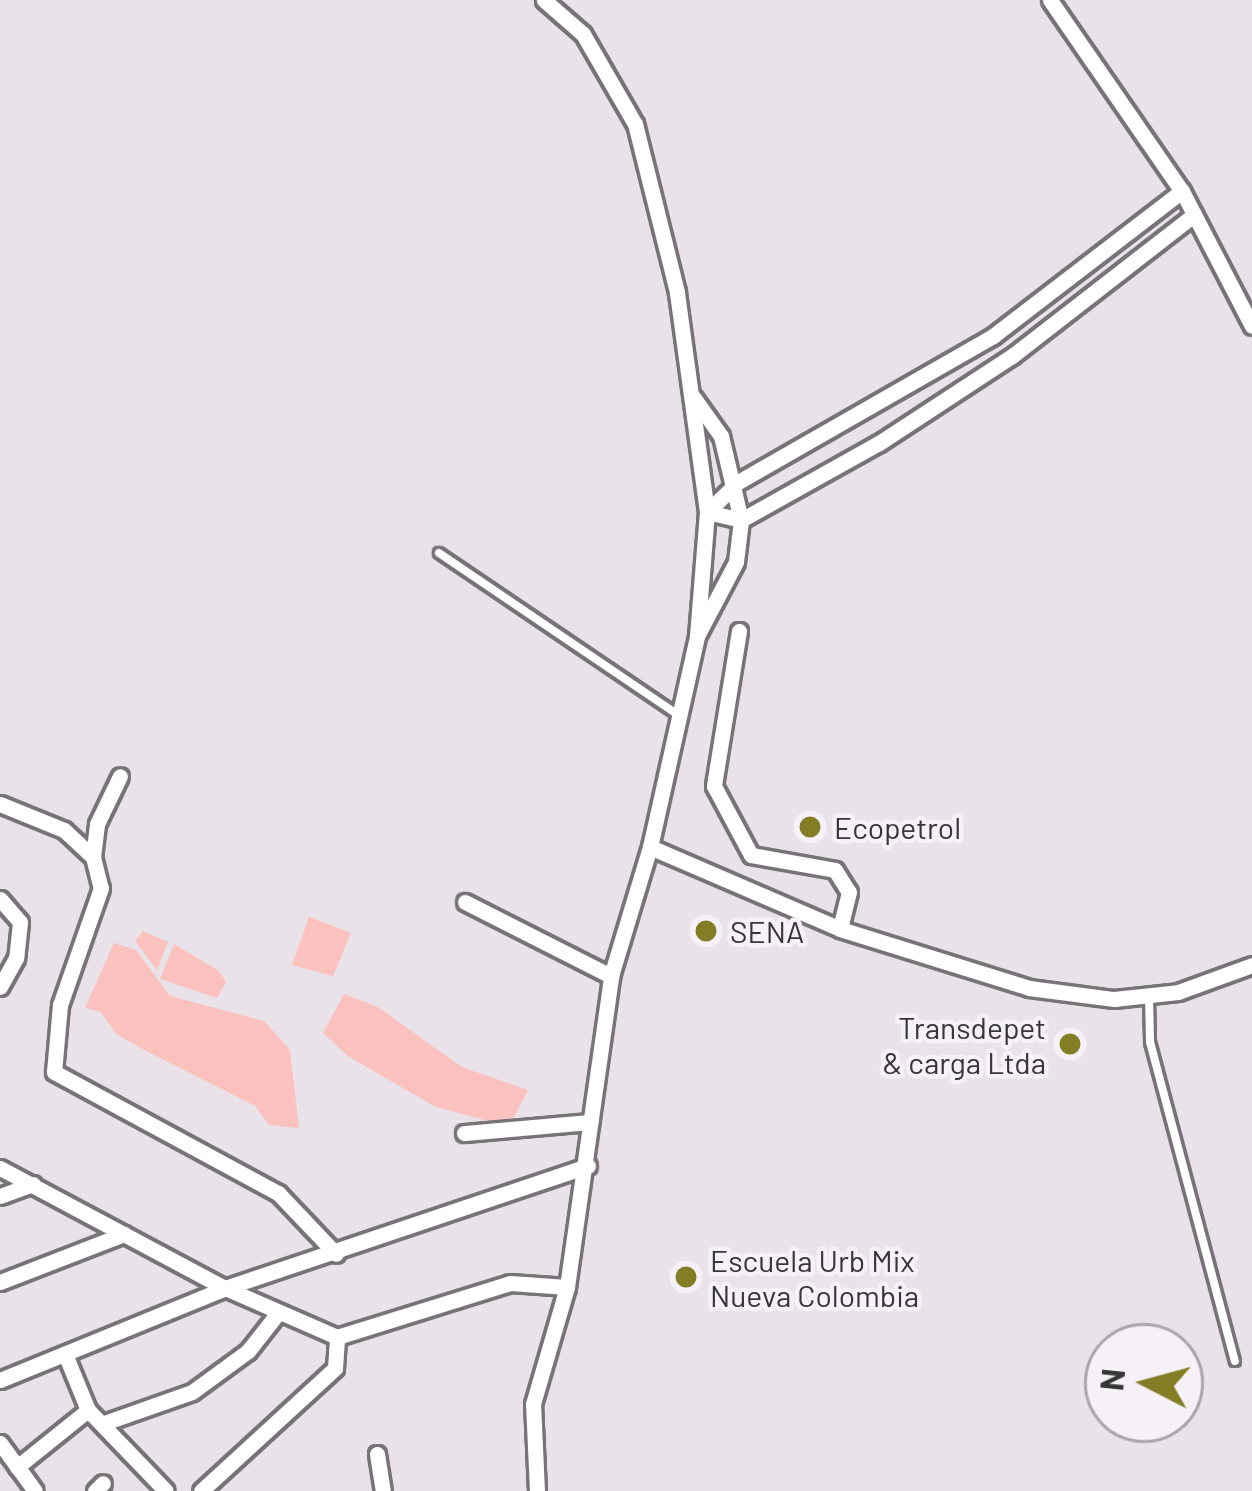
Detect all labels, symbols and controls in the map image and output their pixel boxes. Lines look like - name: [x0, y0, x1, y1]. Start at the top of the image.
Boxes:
- place label: Ecopetrol: [834, 809, 961, 845]
- marker: Ecopetrol: [797, 814, 823, 840]
- place label: SENA: [730, 913, 804, 949]
- marker: SENA: [693, 918, 719, 944]
- place label: Transdepet & carga Ltda: [883, 1009, 1046, 1080]
- marker: Transdepet & carga Ltda: [1057, 1031, 1083, 1057]
- place label: Escuela Urb Mix Nueva Colombia: [710, 1242, 919, 1312]
- marker: Escuela Urb Mix Nueva Colombia: [673, 1264, 699, 1290]
- north arrow: [1084, 1323, 1204, 1443]
- text: N: [1090, 1367, 1132, 1393]

